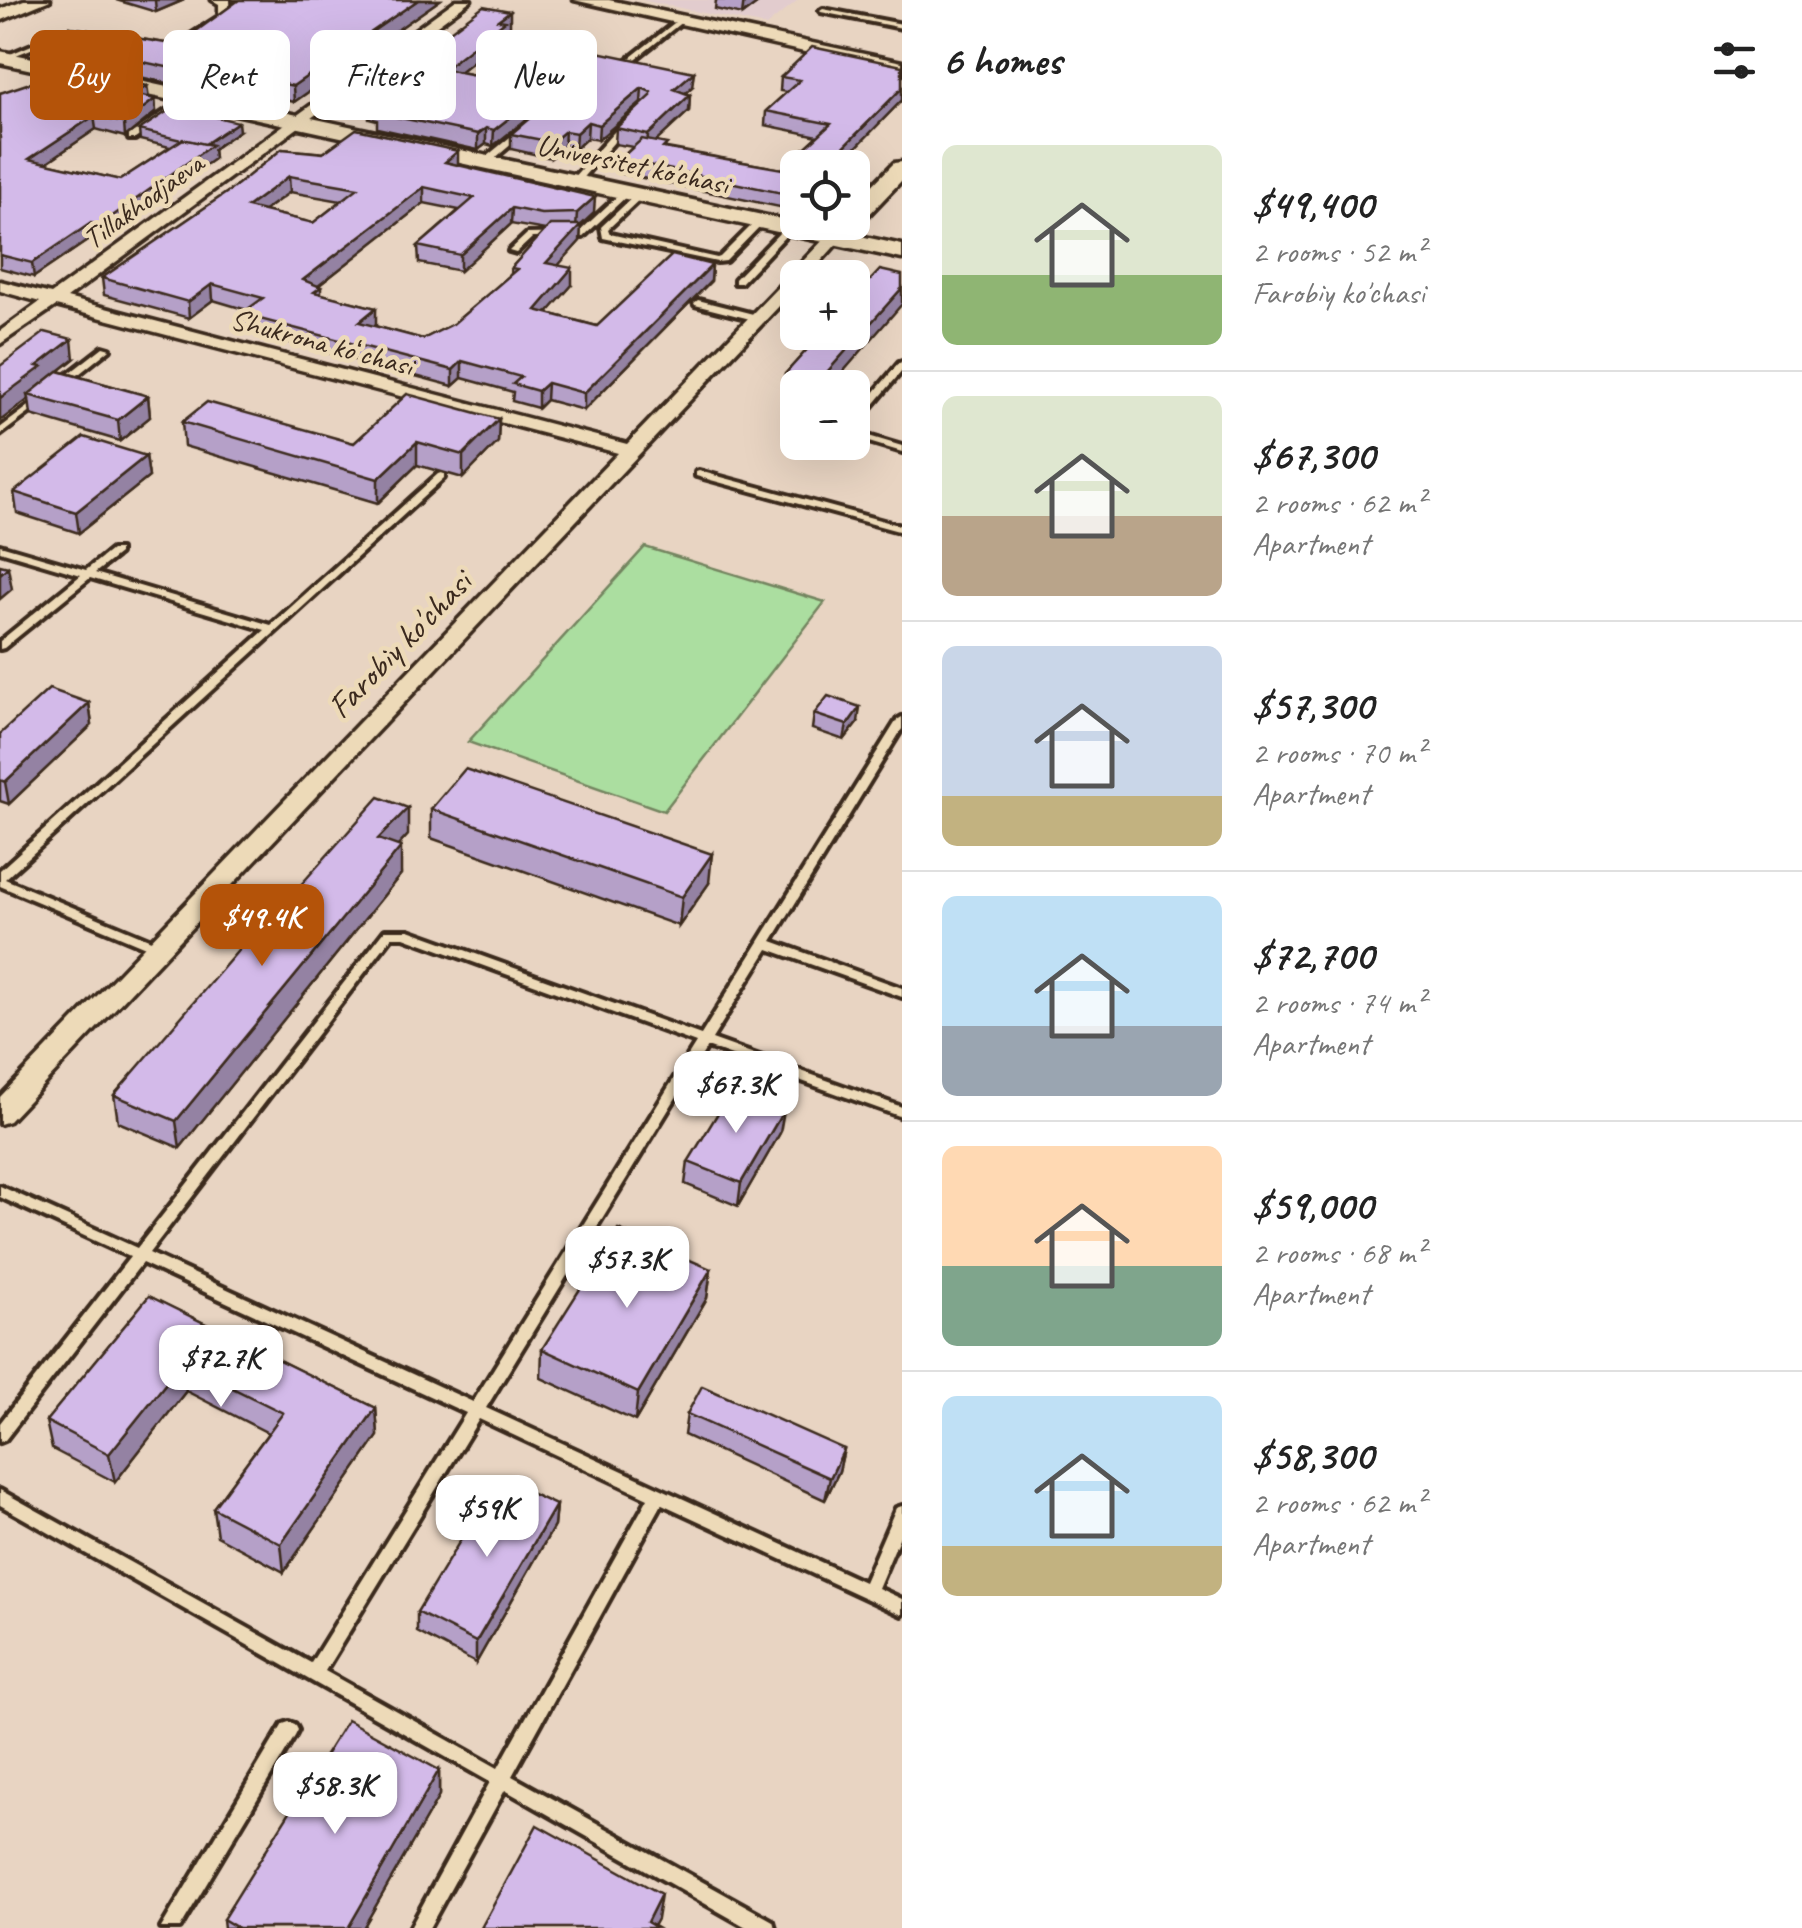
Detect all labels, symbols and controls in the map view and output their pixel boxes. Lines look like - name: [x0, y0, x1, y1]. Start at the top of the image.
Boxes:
- chip: Buy: [30, 30, 143, 120]
- chip: Rent: [163, 30, 290, 120]
- chip: Filters: [310, 30, 456, 120]
- chip: New: [476, 30, 597, 120]
- icon: filters: [1707, 33, 1762, 88]
- text: 6 homes: [942, 34, 1061, 87]
- street label: Universitet ko'chasi: [534, 125, 736, 204]
- street label: Tillakhodjaeva: [75, 143, 213, 258]
- map controls: [780, 150, 870, 460]
- button: locate: [780, 150, 870, 240]
- text: $49,400: [1252, 178, 1373, 231]
- icon: home: [1022, 185, 1142, 305]
- text: 2 rooms · 52 m²: [1252, 231, 1425, 272]
- button: +: [780, 260, 870, 350]
- text: Farobiy ko'chasi: [1252, 272, 1425, 313]
- street label: Shukrona koʻchasi: [227, 299, 421, 385]
- button: −: [780, 370, 870, 460]
- text: $67,300: [1252, 429, 1374, 482]
- icon: home: [1022, 436, 1142, 556]
- text: 2 rooms · 62 m²: [1252, 482, 1425, 523]
- text: Apartment: [1252, 523, 1370, 564]
- street label: Farobiy ko'chasi: [318, 558, 484, 728]
- text: $57,300: [1252, 679, 1373, 732]
- icon: home: [1022, 686, 1142, 806]
- text: 2 rooms · 70 m²: [1252, 732, 1425, 773]
- text: Apartment: [1252, 773, 1370, 814]
- pin: $49.4K: [181, 884, 343, 969]
- text: $49.4K: [222, 896, 302, 937]
- text: $72,700: [1252, 929, 1373, 982]
- icon: home: [1022, 936, 1142, 1056]
- text: 2 rooms · 74 m²: [1252, 982, 1425, 1023]
- text: Apartment: [1252, 1023, 1370, 1064]
- pin: $67.3K: [655, 1051, 817, 1136]
- text: $67.3K: [696, 1063, 776, 1104]
- text: $59,000: [1252, 1179, 1373, 1232]
- icon: home: [1022, 1186, 1142, 1306]
- pin: $57.3K: [546, 1226, 708, 1311]
- text: 2 rooms · 68 m²: [1252, 1232, 1425, 1273]
- text: $57.3K: [587, 1238, 667, 1279]
- text: Apartment: [1252, 1273, 1370, 1314]
- pin: $72.7K: [140, 1325, 302, 1410]
- text: $72.7K: [181, 1337, 261, 1378]
- text: $58,300: [1252, 1429, 1373, 1482]
- icon: home: [1022, 1436, 1142, 1556]
- pin: $59K: [428, 1475, 546, 1560]
- text: 2 rooms · 62 m²: [1252, 1482, 1425, 1523]
- text: $59K: [458, 1487, 516, 1528]
- text: Apartment: [1252, 1523, 1370, 1564]
- pin: $58.3K: [254, 1752, 416, 1837]
- text: $58.3K: [295, 1764, 375, 1805]

